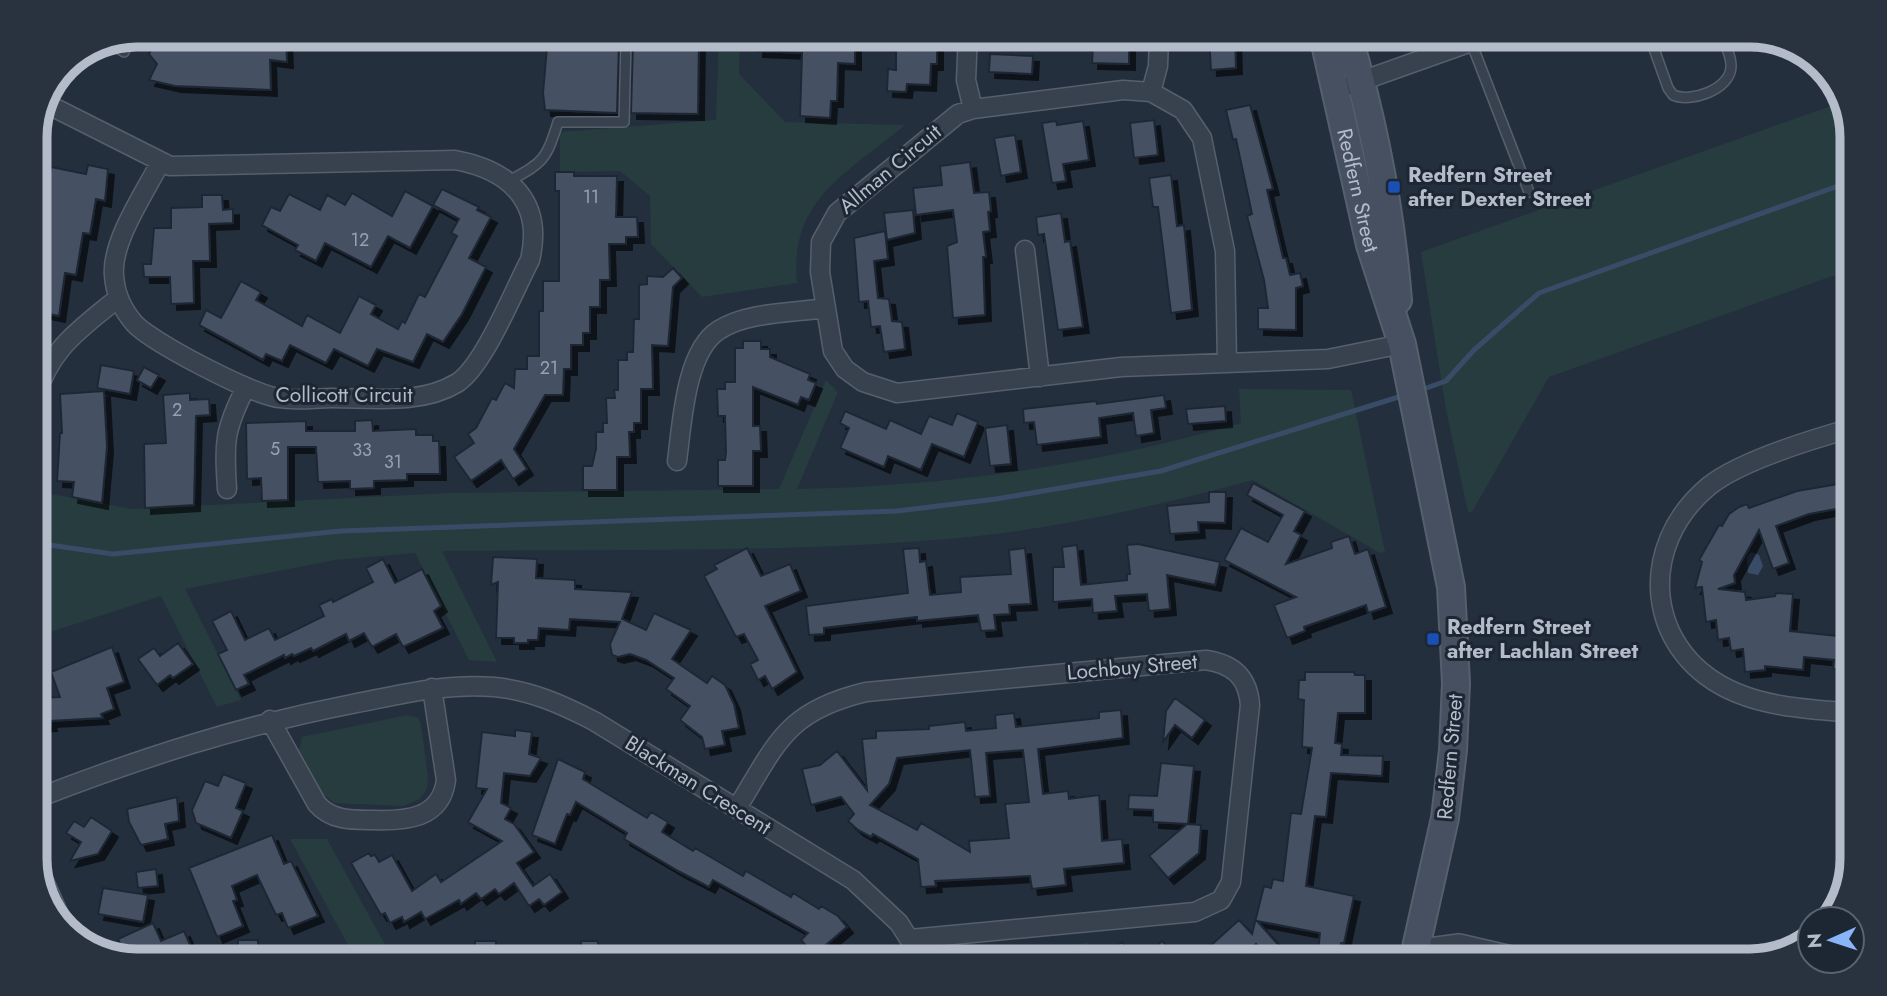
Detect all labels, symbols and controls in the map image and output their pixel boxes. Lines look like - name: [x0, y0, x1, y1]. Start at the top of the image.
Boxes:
- street label: Allman Circuit: [832, 117, 948, 221]
- street label: Redfern Street: [1329, 125, 1386, 256]
- place label: Redfern Street after Dexter Street: [1408, 160, 1591, 214]
- marker: Redfern Street after Dexter Street: [1386, 179, 1402, 195]
- house number: 11: [583, 184, 599, 210]
- house number: 12: [351, 227, 369, 253]
- house number: 21: [540, 355, 558, 381]
- street label: Collicott Circuit: [275, 380, 413, 410]
- house number: 2: [172, 397, 182, 423]
- house number: 5: [270, 436, 280, 462]
- house number: 33: [352, 437, 372, 463]
- house number: 31: [384, 449, 402, 475]
- place label: Redfern Street after Lachlan Street: [1447, 612, 1638, 666]
- marker: Redfern Street after Lachlan Street: [1425, 631, 1441, 647]
- street label: Lochbuy Street: [1066, 646, 1198, 688]
- street label: Redfern Street: [1430, 693, 1470, 821]
- street label: Blackman Crescent: [619, 728, 777, 842]
- north arrow: [1796, 905, 1866, 975]
- text: N: [1801, 933, 1828, 949]

